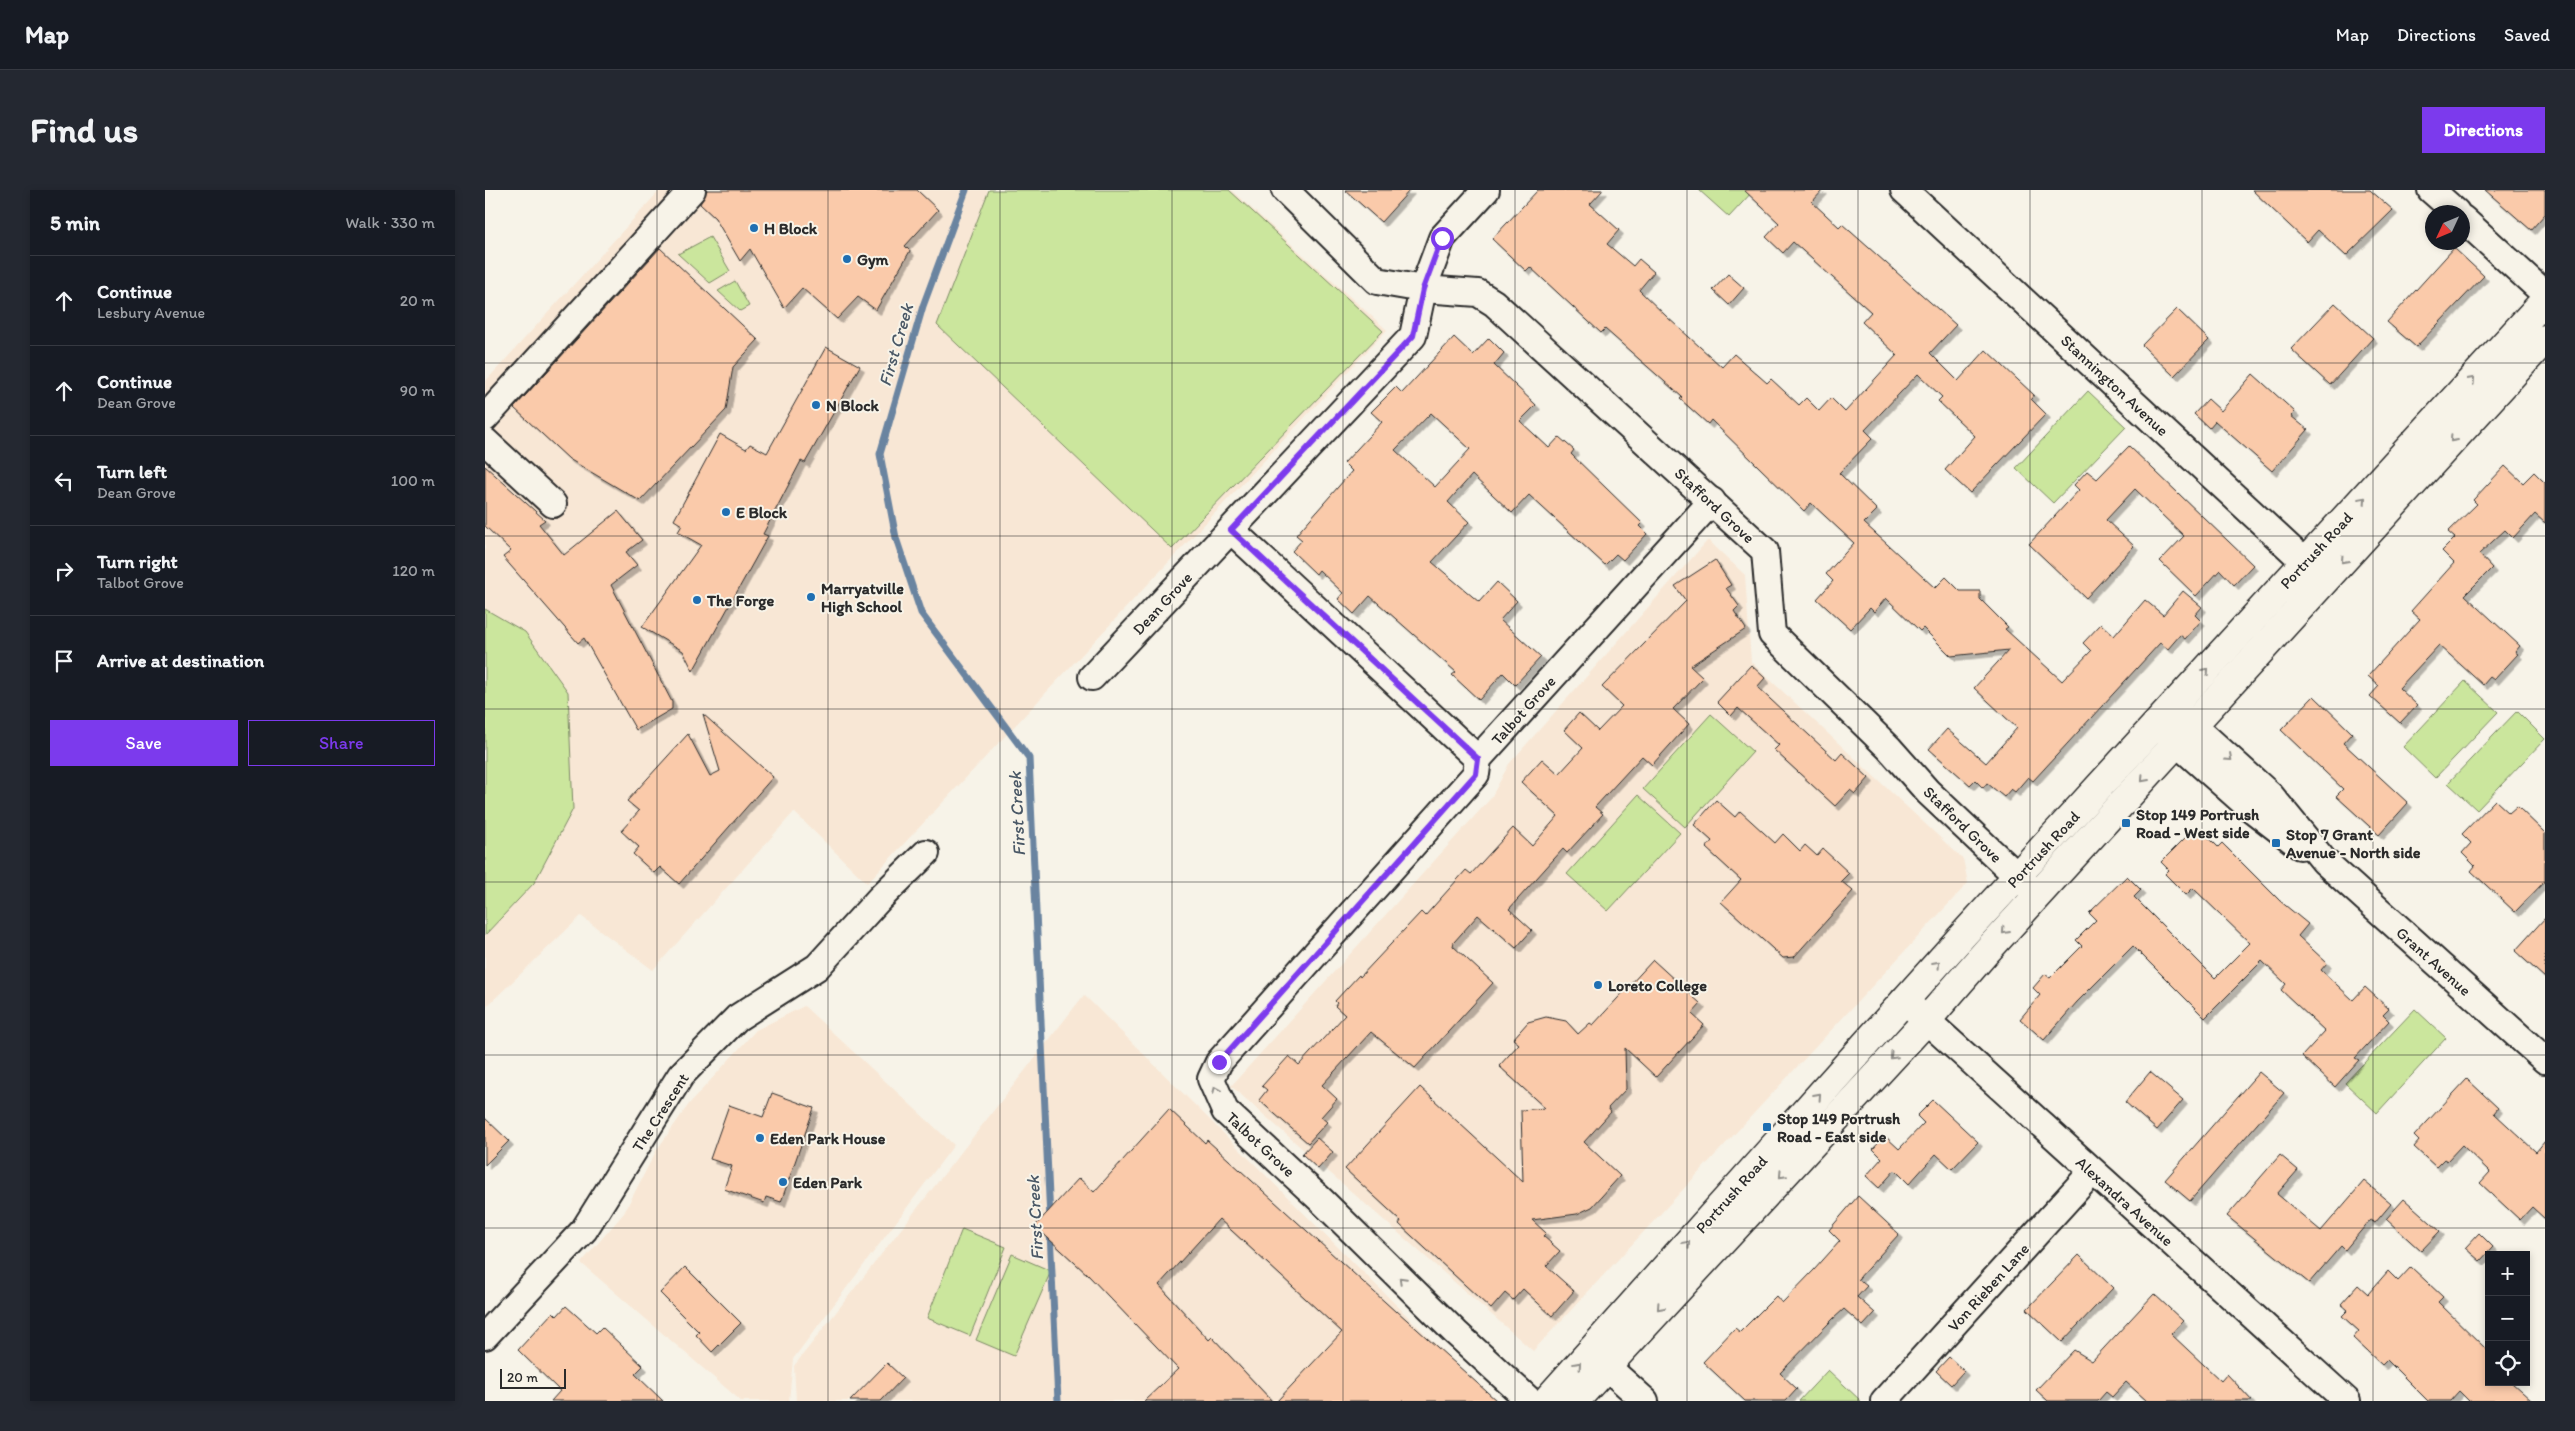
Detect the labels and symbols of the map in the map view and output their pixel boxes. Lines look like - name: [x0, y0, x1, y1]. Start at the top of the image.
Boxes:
- north arrow: [2425, 205, 2470, 250]
- place label: H Block: [764, 219, 818, 238]
- marker: H Block: [748, 222, 760, 234]
- route start: [1431, 227, 1454, 250]
- place label: Gym: [857, 250, 889, 270]
- marker: Gym: [841, 253, 853, 265]
- water label: First Creek: [874, 299, 919, 389]
- street label: Stannington Avenue: [2057, 331, 2172, 440]
- one-way arrow: [2466, 376, 2475, 385]
- place label: N Block: [826, 396, 880, 415]
- marker: N Block: [810, 399, 822, 411]
- one-way arrow: [2449, 433, 2458, 442]
- street label: Stafford Grove: [1671, 464, 1758, 547]
- one-way arrow: [2357, 496, 2366, 505]
- place label: E Block: [736, 503, 788, 522]
- marker: E Block: [720, 506, 732, 518]
- street label: Portrush Road: [2276, 508, 2357, 593]
- one-way arrow: [2341, 554, 2350, 563]
- street label: Dean Grove: [1128, 568, 1196, 639]
- place label: Marryatville High School: [821, 579, 904, 617]
- place label: The Forge: [706, 591, 774, 611]
- marker: Marryatville High School: [805, 591, 817, 603]
- marker: The Forge: [691, 594, 703, 606]
- one-way arrow: [2200, 668, 2209, 677]
- street label: Talbot Grove: [1487, 672, 1560, 749]
- one-way arrow: [2224, 752, 2233, 761]
- water label: First Creek: [1004, 769, 1030, 857]
- one-way arrow: [2141, 773, 2150, 782]
- street label: Stafford Grove: [1919, 782, 2006, 867]
- place label: Stop 149 Portrush Road - West side: [2136, 805, 2260, 842]
- street label: Portrush Road: [2003, 807, 2084, 892]
- marker: Stop 149 Portrush Road - West side: [2120, 817, 2132, 829]
- place label: Stop 7 Grant Avenue - North side: [2285, 825, 2421, 862]
- marker: Stop 7 Grant Avenue - North side: [2270, 837, 2282, 849]
- street label: Grant Avenue: [2392, 923, 2475, 1000]
- one-way arrow: [2002, 926, 2011, 935]
- one-way arrow: [1931, 961, 1940, 970]
- place label: Loreto College: [1608, 976, 1707, 996]
- marker: Loreto College: [1592, 979, 1604, 991]
- route end: [1208, 1051, 1231, 1074]
- one-way arrow: [1890, 1051, 1899, 1060]
- street label: The Crescent: [628, 1069, 693, 1155]
- one-way arrow: [1212, 1086, 1222, 1095]
- one-way arrow: [1812, 1093, 1821, 1102]
- street label: Talbot Grove: [1222, 1108, 1299, 1181]
- place label: Stop 149 Portrush Road - East side: [1777, 1109, 1901, 1146]
- marker: Stop 149 Portrush Road - East side: [1761, 1121, 1773, 1133]
- place label: Eden Park House: [770, 1129, 886, 1148]
- marker: Eden Park House: [754, 1132, 766, 1144]
- street label: Portrush Road: [1692, 1151, 1771, 1237]
- street label: Alexandra Avenue: [2072, 1153, 2177, 1250]
- one-way arrow: [1779, 1170, 1788, 1179]
- place label: Eden Park: [793, 1173, 863, 1192]
- water label: First Creek: [1022, 1173, 1048, 1261]
- marker: Eden Park: [777, 1176, 789, 1188]
- street label: Von Rieben Lane: [1944, 1239, 2033, 1336]
- one-way arrow: [1681, 1240, 1690, 1249]
- one-way arrow: [1399, 1277, 1408, 1286]
- one-way arrow: [1656, 1302, 1665, 1311]
- one-way arrow: [1573, 1361, 1582, 1370]
- scale bar: [500, 1366, 566, 1389]

